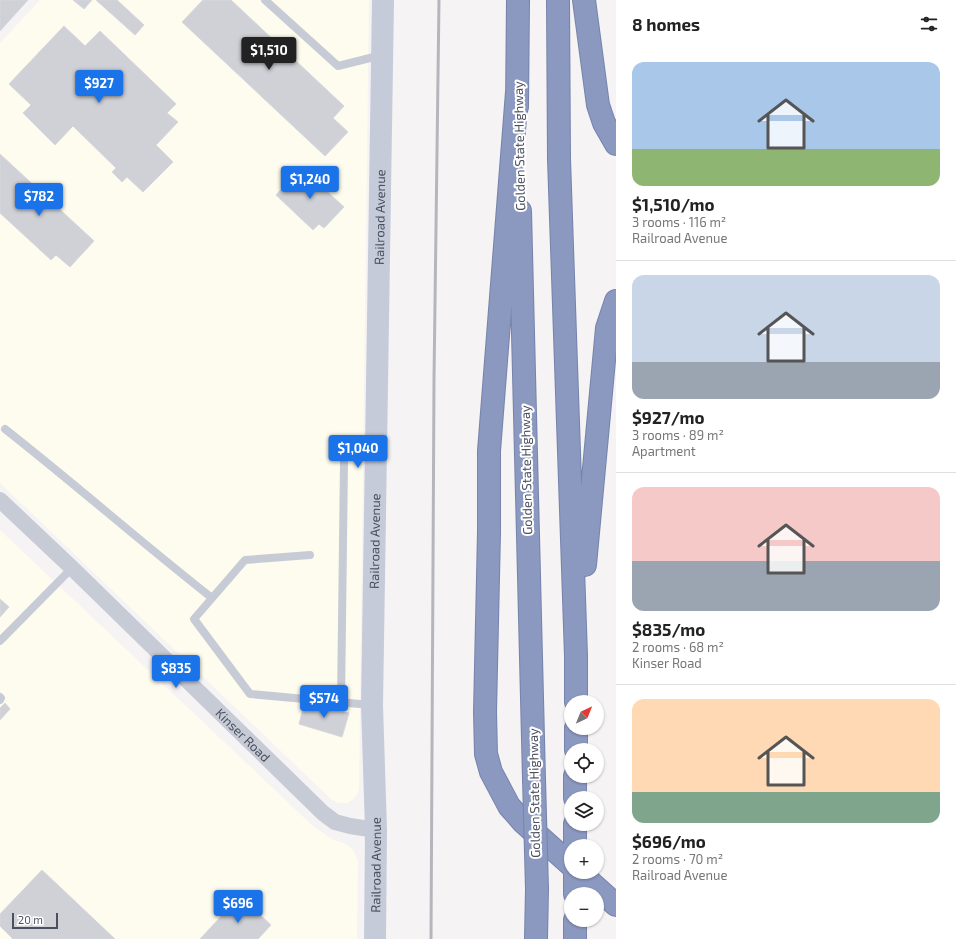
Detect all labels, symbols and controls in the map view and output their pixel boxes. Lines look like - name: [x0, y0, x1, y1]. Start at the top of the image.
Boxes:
- icon: filters: [918, 13, 940, 35]
- text: 8 homes: [632, 14, 700, 34]
- pin: $1,510: [236, 37, 302, 71]
- text: $1,510: [250, 42, 288, 58]
- pin: $927: [75, 70, 123, 104]
- text: $927: [84, 75, 114, 91]
- street label: Golden State Highway: [510, 81, 528, 211]
- icon: home: [750, 88, 822, 160]
- pin: $1,240: [277, 166, 343, 200]
- street label: Railroad Avenue: [371, 169, 388, 265]
- text: $1,240: [290, 171, 330, 187]
- pin: $782: [15, 183, 63, 217]
- text: $782: [24, 188, 54, 204]
- text: $1,510/mo: [632, 194, 715, 214]
- text: 3 rooms · 116 m²: [632, 214, 726, 230]
- text: Railroad Avenue: [632, 230, 727, 246]
- icon: home: [750, 301, 822, 373]
- street label: Golden State Highway: [517, 405, 535, 535]
- text: $927/mo: [632, 407, 705, 427]
- text: 3 rooms · 89 m²: [632, 427, 724, 443]
- pin: $1,040: [325, 435, 391, 469]
- text: $1,040: [338, 440, 379, 456]
- text: Apartment: [632, 443, 696, 459]
- street label: Railroad Avenue: [366, 493, 383, 589]
- icon: home: [750, 513, 822, 585]
- text: $835/mo: [632, 619, 705, 639]
- text: 2 rooms · 68 m²: [632, 639, 724, 655]
- pin: $835: [152, 655, 200, 689]
- text: Kinser Road: [632, 655, 702, 671]
- text: $835: [161, 660, 191, 676]
- pin: $574: [300, 685, 348, 719]
- text: $574: [309, 690, 339, 706]
- north arrow: [564, 695, 604, 735]
- map controls: [564, 695, 604, 927]
- street label: Kinser Road: [212, 705, 274, 765]
- icon: home: [750, 725, 822, 797]
- street label: Golden State Highway: [525, 728, 543, 858]
- button: locate: [564, 743, 604, 783]
- button: layers: [564, 791, 604, 831]
- street label: Railroad Avenue: [367, 817, 384, 913]
- text: $696/mo: [632, 831, 706, 851]
- button: +: [564, 839, 604, 879]
- text: 2 rooms · 70 m²: [632, 851, 723, 867]
- text: Railroad Avenue: [632, 867, 727, 883]
- button: −: [564, 887, 604, 927]
- pin: $696: [214, 890, 262, 924]
- text: $696: [223, 895, 253, 911]
- scale bar: [12, 911, 58, 930]
- text: 20 m: [18, 913, 43, 926]

